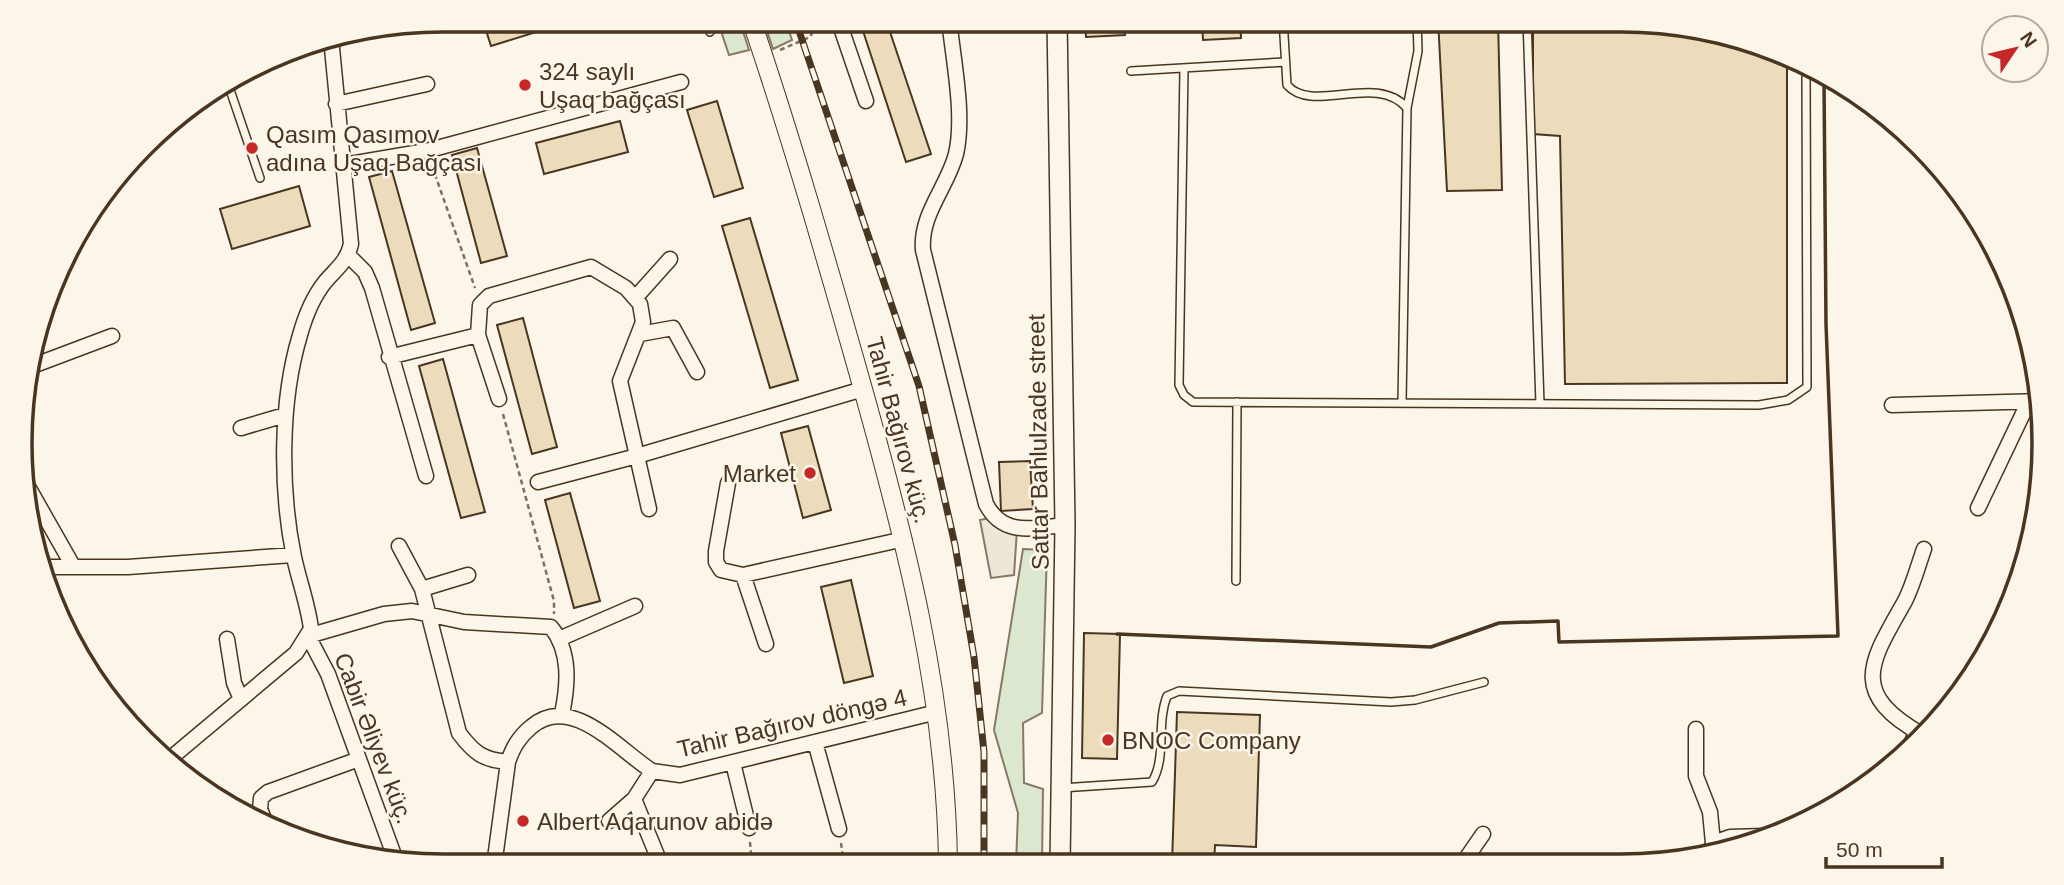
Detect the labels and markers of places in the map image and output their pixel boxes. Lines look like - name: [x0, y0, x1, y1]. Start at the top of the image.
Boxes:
- place label: 324 saylı Uşaq bağçası: [539, 58, 686, 113]
- marker: 324 saylı Uşaq bağçası: [517, 77, 533, 93]
- place label: Qasım Qasımov adına Uşaq Bağçası: [266, 121, 482, 176]
- marker: Qasım Qasımov adına Uşaq Bağçası: [244, 140, 260, 156]
- place label: Market: [723, 460, 796, 487]
- marker: Market: [802, 465, 818, 481]
- place label: BNOC Company: [1122, 727, 1301, 754]
- marker: BNOC Company: [1100, 732, 1116, 748]
- place label: Albert Aqarunov abidə: [537, 808, 773, 835]
- marker: Albert Aqarunov abidə: [515, 813, 531, 829]

